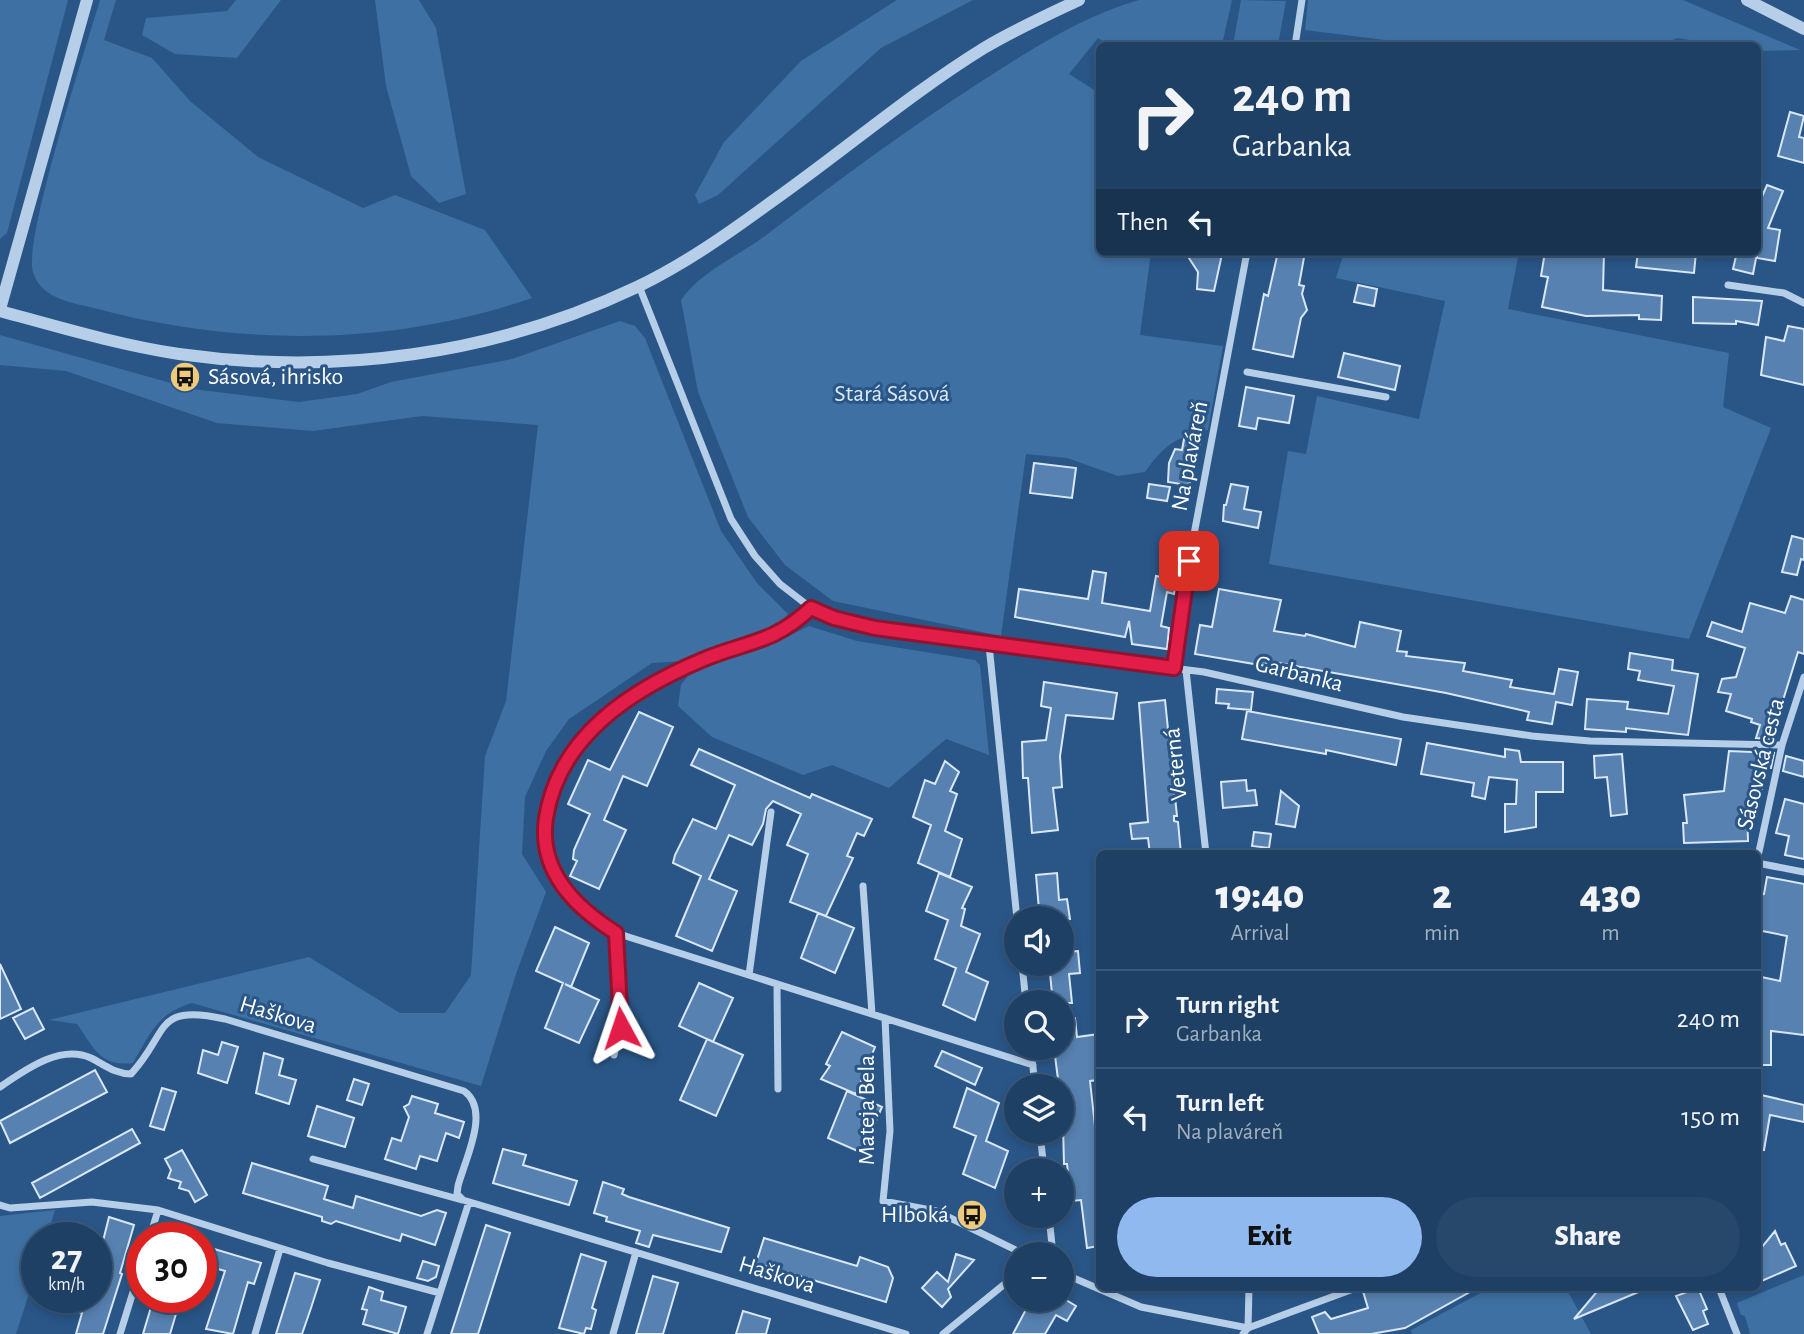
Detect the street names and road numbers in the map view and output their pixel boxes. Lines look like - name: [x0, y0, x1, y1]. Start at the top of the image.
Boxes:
- street label: Na plaváreň: [1168, 399, 1212, 513]
- street label: Garbanka: [1252, 651, 1346, 697]
- street label: Sásovská cesta: [1733, 696, 1789, 832]
- street label: Veterná: [1160, 726, 1192, 802]
- street label: Haškova: [237, 992, 319, 1038]
- street label: Mateja Bela: [855, 1055, 879, 1165]
- street label: Haškova: [736, 1252, 818, 1298]

